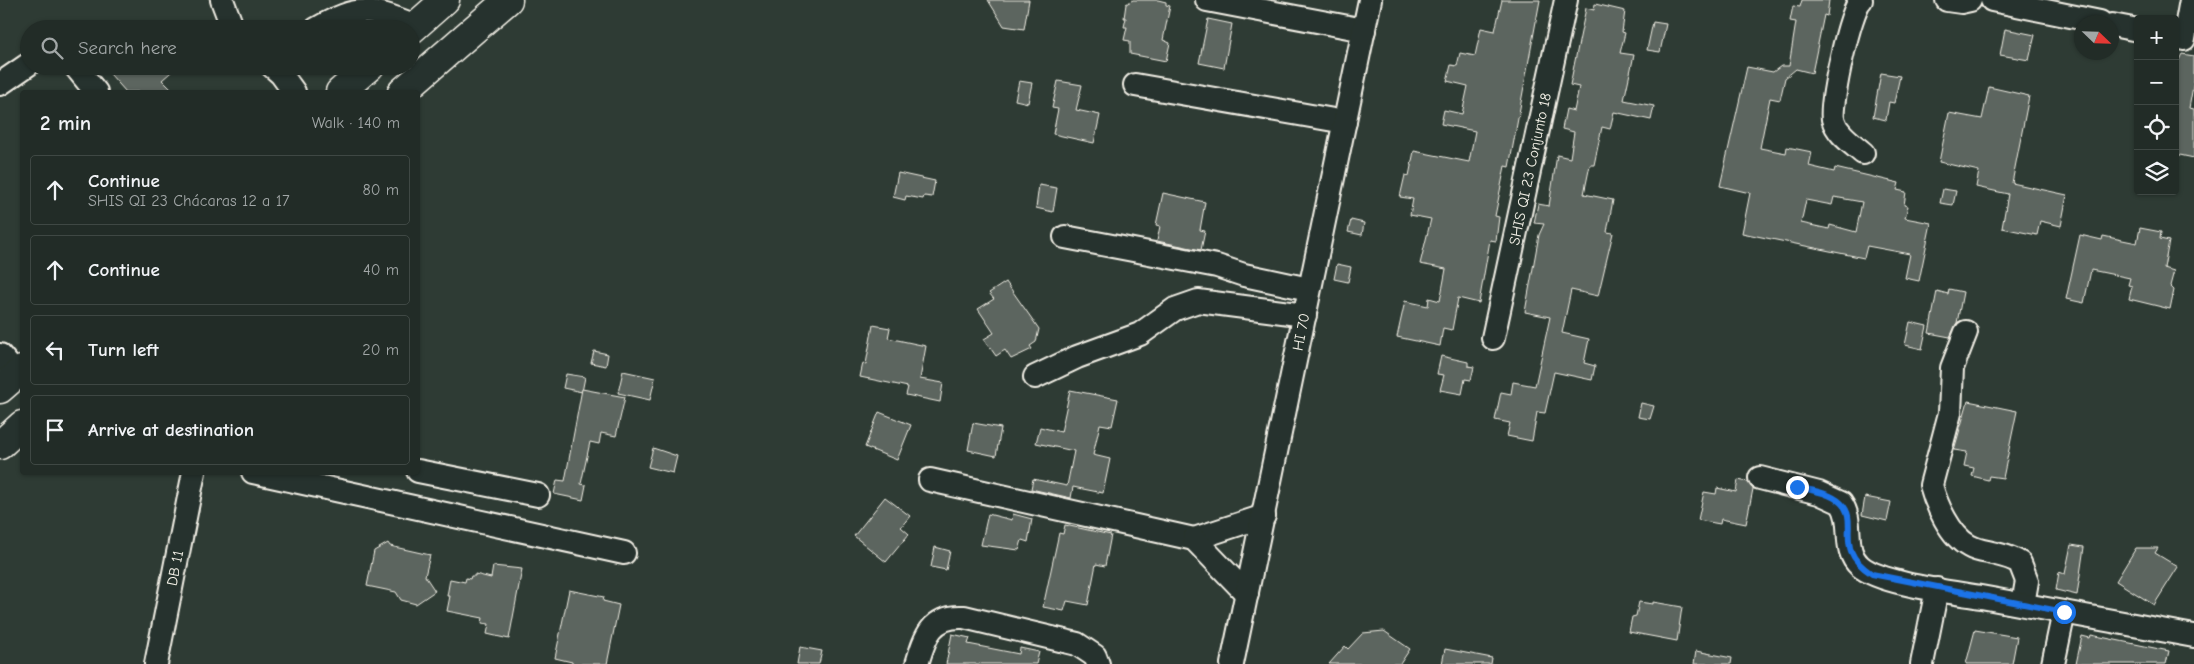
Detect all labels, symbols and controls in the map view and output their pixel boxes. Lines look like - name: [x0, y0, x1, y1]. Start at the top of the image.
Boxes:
- north arrow: [2074, 15, 2119, 60]
- map controls: [2134, 15, 2179, 195]
- button: +: [2134, 15, 2179, 60]
- search box: [20, 20, 420, 75]
- icon: search: [38, 34, 66, 62]
- text: Search here: [78, 37, 177, 59]
- button: −: [2134, 60, 2179, 105]
- street label: SHIS QI 23 Conjunto 18: [1505, 91, 1555, 247]
- button: locate: [2134, 105, 2179, 150]
- text: 2 min: [40, 111, 91, 135]
- text: Walk · 140 m: [312, 114, 400, 132]
- button: layers: [2134, 150, 2179, 195]
- text: Continue: [88, 170, 160, 192]
- icon: ahead: [41, 176, 69, 204]
- text: 80 m: [362, 181, 399, 199]
- text: SHIS QI 23 Chácaras 12 a 17: [88, 192, 290, 210]
- icon: ahead: [41, 256, 69, 284]
- text: Continue: [88, 259, 160, 281]
- text: 40 m: [363, 261, 399, 279]
- street label: HI 70: [1289, 312, 1313, 352]
- icon: left: [41, 336, 69, 364]
- text: Turn left: [88, 339, 159, 361]
- text: 20 m: [362, 341, 399, 359]
- icon: arrive: [41, 416, 69, 444]
- text: Arrive at destination: [88, 419, 254, 441]
- route end: [1786, 476, 1809, 499]
- street label: DB 11: [163, 549, 187, 587]
- route start: [2053, 601, 2076, 624]

